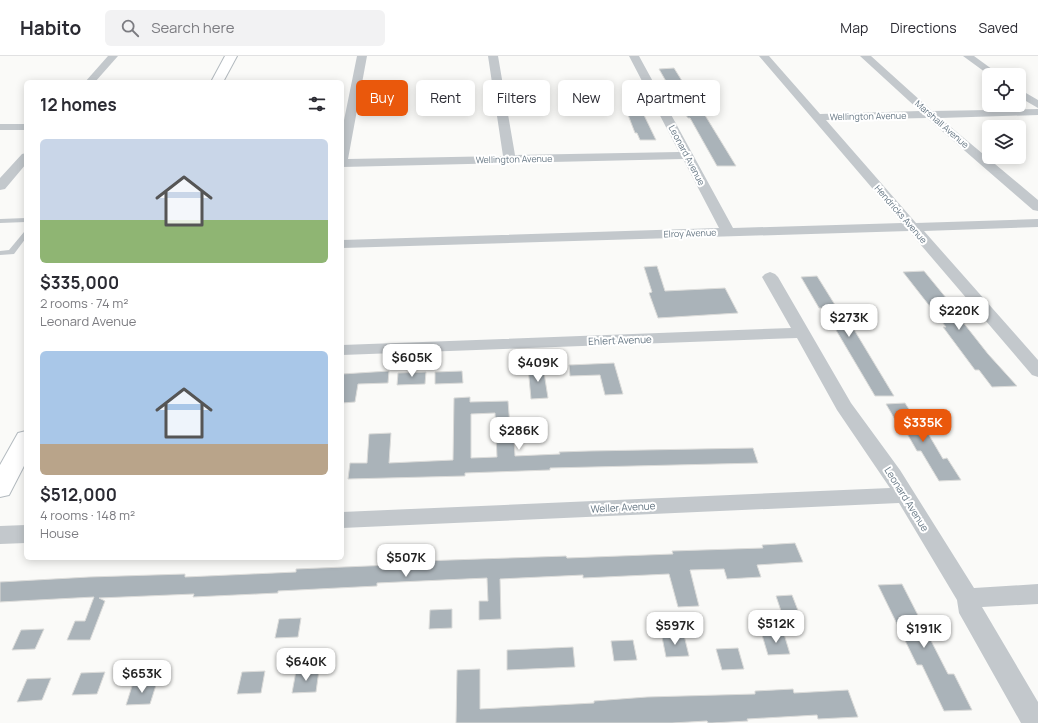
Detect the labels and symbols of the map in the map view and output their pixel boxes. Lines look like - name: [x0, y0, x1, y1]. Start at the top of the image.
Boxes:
- street label: Marshall Avenue: [912, 97, 972, 151]
- street label: Wellington Avenue: [829, 109, 907, 123]
- street label: Leonard Avenue: [666, 123, 708, 187]
- street label: Wellington Avenue: [475, 152, 553, 166]
- street label: Hendricks Avenue: [872, 182, 930, 246]
- street label: Elroy Avenue: [663, 226, 717, 240]
- pin: $220K: [931, 297, 987, 331]
- pin: $273K: [821, 304, 877, 338]
- street label: Ehlert Avenue: [588, 332, 652, 348]
- pin: $605K: [384, 344, 440, 378]
- pin: $409K: [510, 349, 566, 383]
- pin: $335K: [895, 409, 951, 443]
- pin: $286K: [491, 417, 547, 451]
- street label: Leonard Avenue: [881, 464, 933, 534]
- street label: Weller Avenue: [590, 498, 656, 516]
- pin: $507K: [378, 544, 434, 578]
- pin: $512K: [748, 610, 804, 644]
- pin: $597K: [647, 612, 703, 646]
- pin: $191K: [896, 615, 952, 649]
- pin: $640K: [278, 648, 334, 682]
- pin: $653K: [114, 660, 170, 694]

